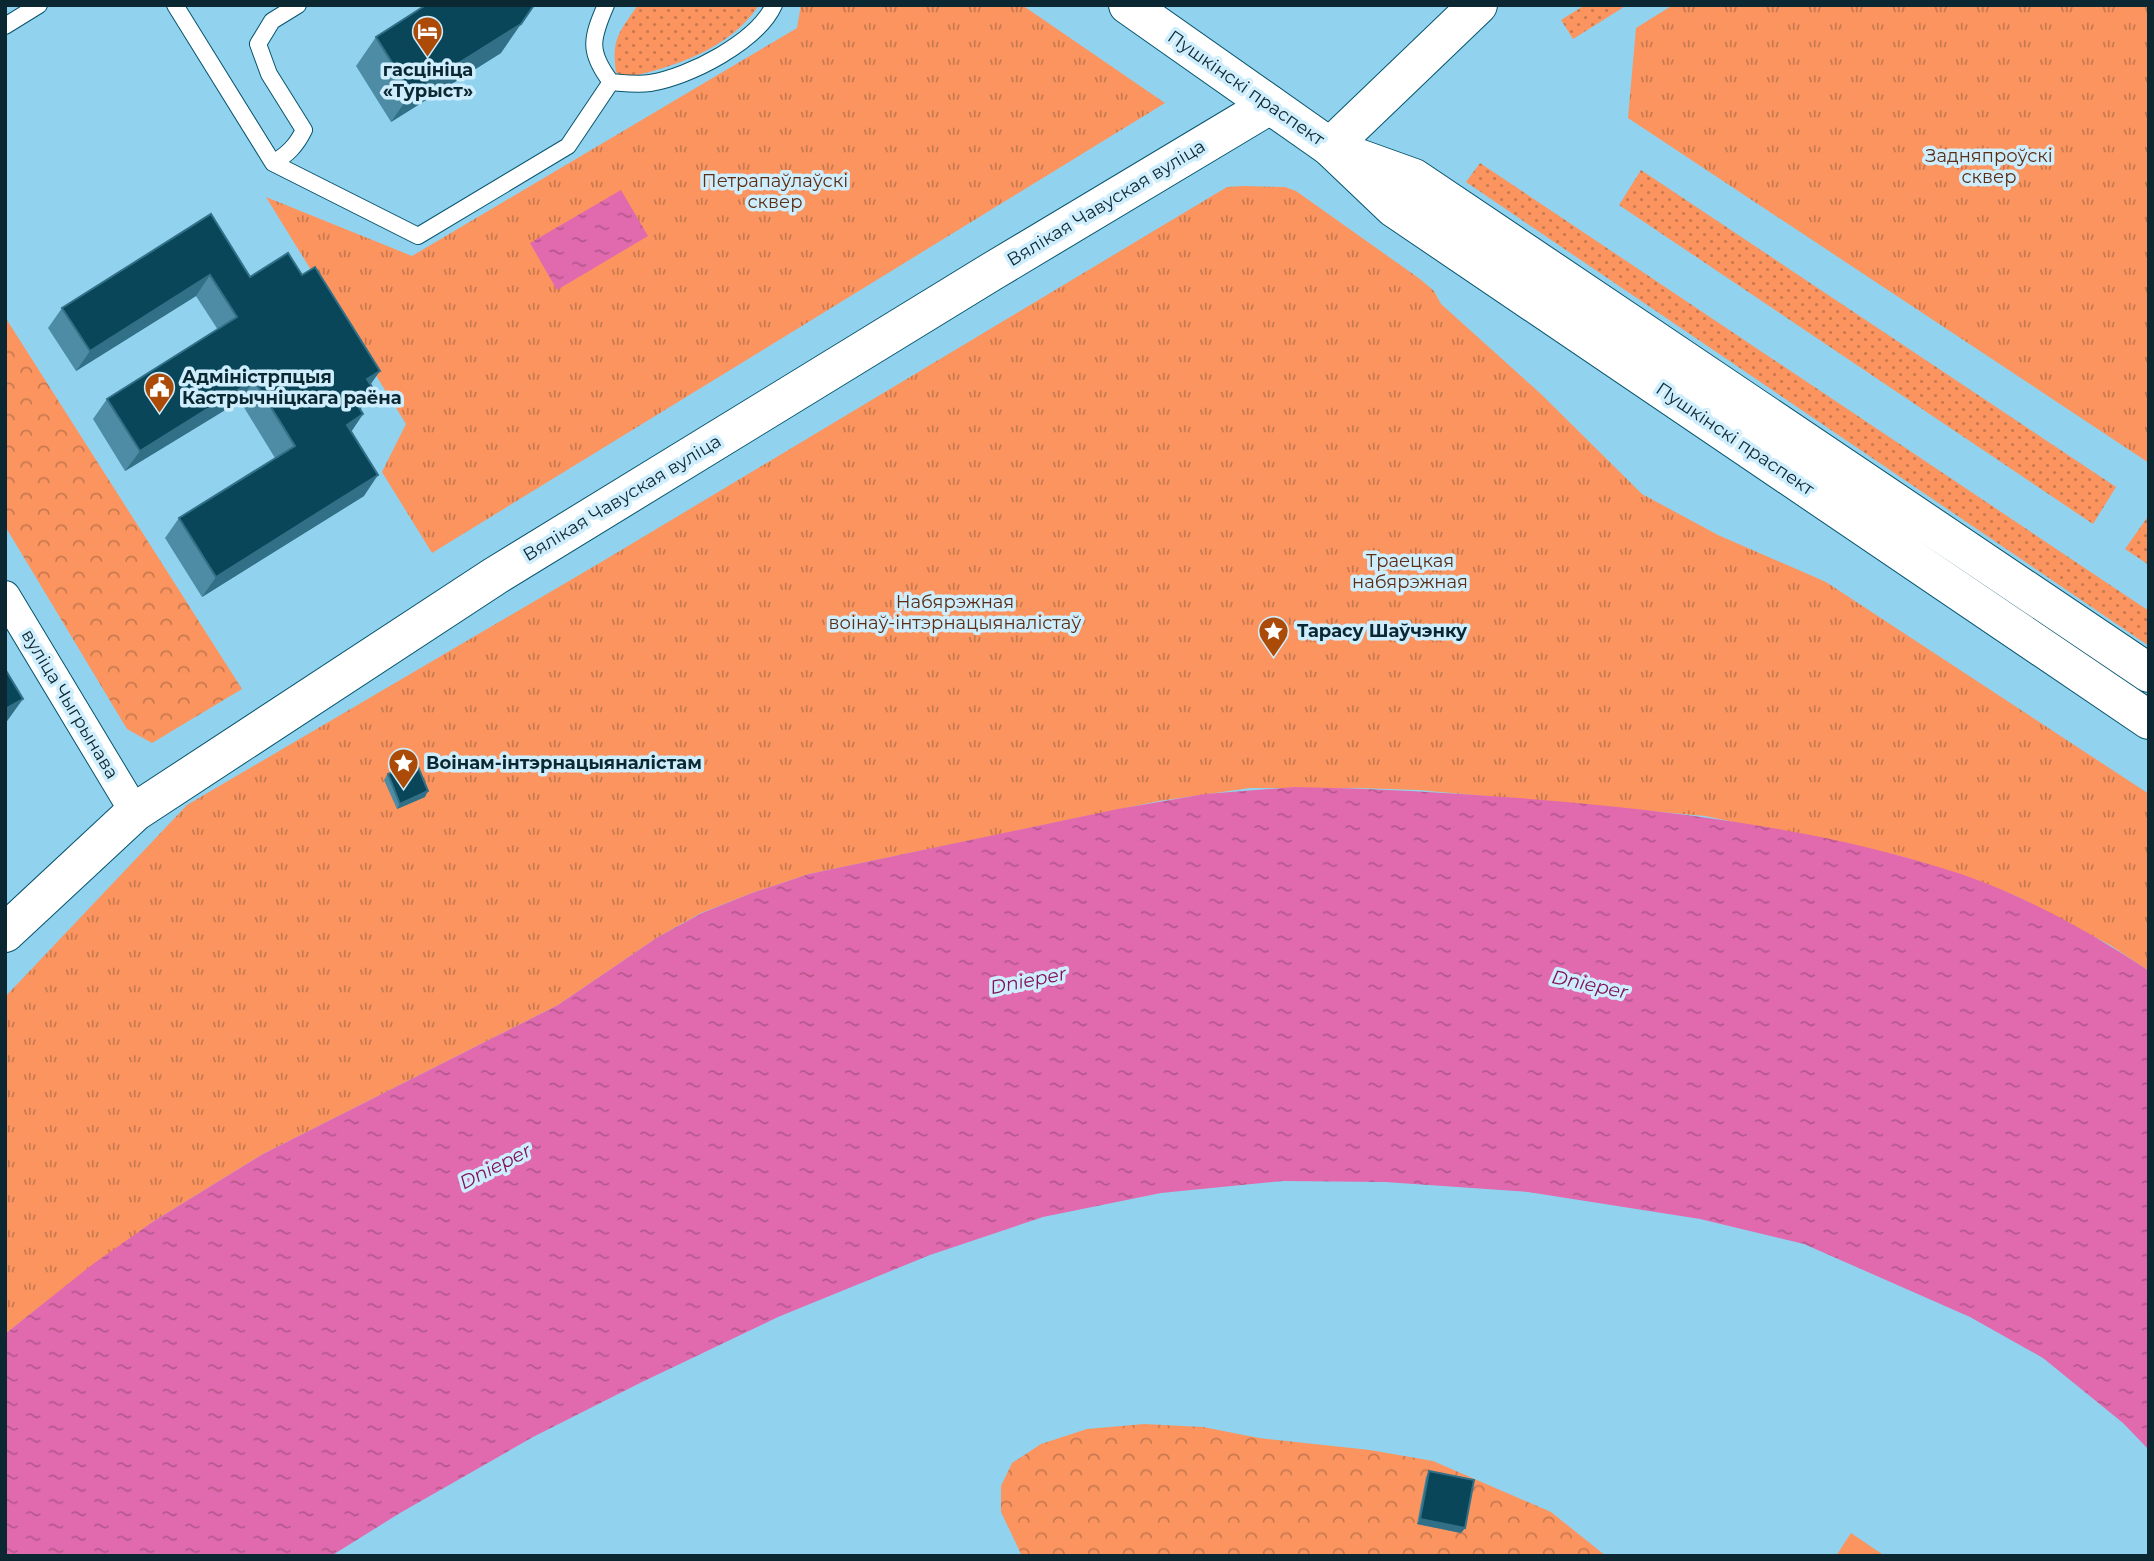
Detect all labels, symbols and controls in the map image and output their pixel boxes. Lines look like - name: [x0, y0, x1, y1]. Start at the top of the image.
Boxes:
- hotel icon: гасцініца «Турыст»: [411, 15, 445, 59]
- street label: Пушкінскі праспект: [1163, 26, 1329, 151]
- place label: гасцініца «Турыст»: [383, 59, 473, 102]
- street label: Вялікая Чавуская вуліца: [1003, 135, 1209, 271]
- park label: Задняпроўскі сквер: [1925, 145, 2053, 188]
- park label: Петрапаўлаўскі сквер: [702, 170, 848, 213]
- place label: Адміністрпцыя Кастрычніцкага раёна: [182, 366, 402, 409]
- public building icon: Адміністрпцыя Кастрычніцкага раёна: [142, 370, 176, 414]
- street label: Пушкінскі праспект: [1652, 378, 1819, 501]
- street label: Вялікая Чавуская вуліца: [519, 430, 725, 566]
- park label: Траецкая набярэжная: [1352, 550, 1468, 593]
- park label: Набярэжная воінаў-інтэрнацыяналістаў: [829, 591, 1081, 634]
- place icon: Тарасу Шаўчэнку: [1257, 614, 1291, 658]
- place label: Тарасу Шаўчэнку: [1297, 620, 1468, 642]
- street label: вуліца Чыгрынава: [17, 625, 123, 783]
- place icon: Воінам-інтэрнацыяналістам: [386, 746, 420, 790]
- place label: Воінам-інтэрнацыяналістам: [426, 752, 702, 774]
- water label: Dnieper: [988, 962, 1069, 999]
- water label: Dnieper: [1550, 965, 1630, 1004]
- water label: Dnieper: [456, 1139, 535, 1194]

